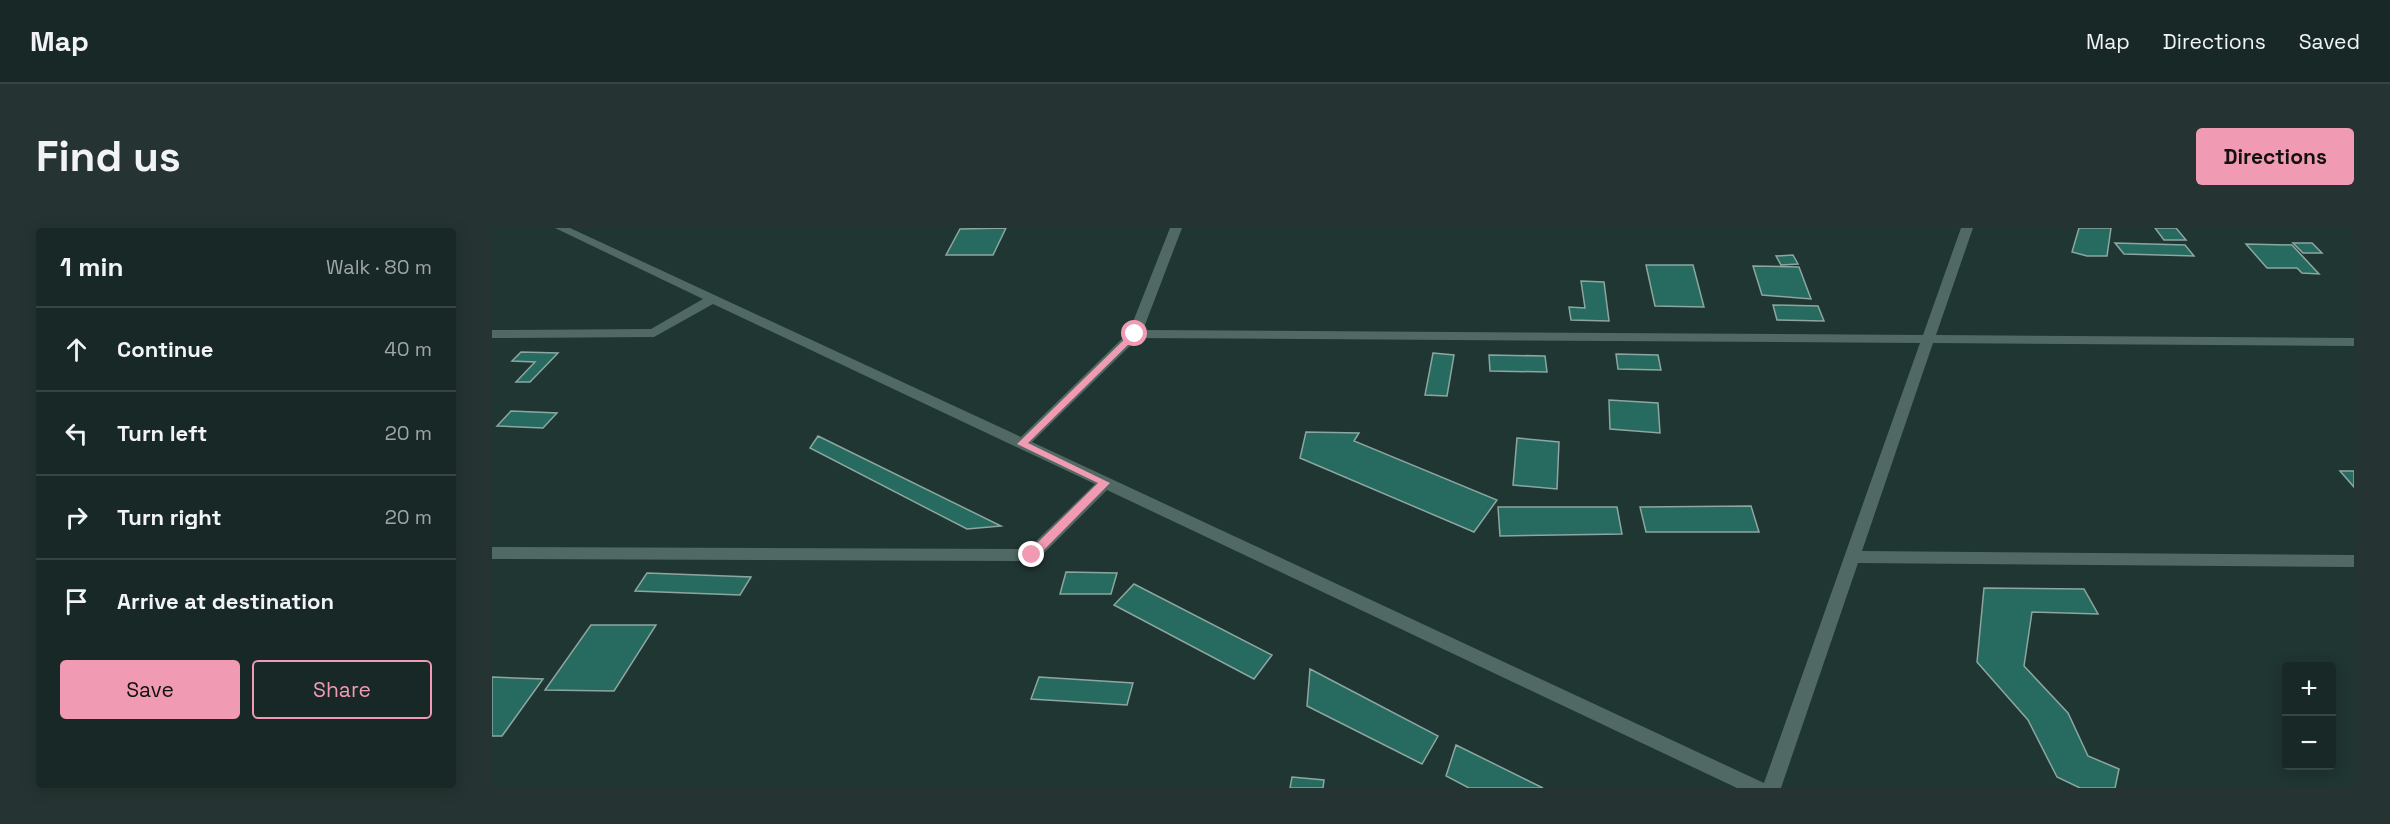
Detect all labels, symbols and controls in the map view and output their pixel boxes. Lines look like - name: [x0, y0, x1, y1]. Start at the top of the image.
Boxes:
- text: Map: [30, 23, 89, 59]
- text: Map: [2086, 28, 2130, 55]
- text: Directions: [2163, 28, 2266, 55]
- text: Saved: [2299, 28, 2360, 55]
- button: Directions: [2196, 128, 2354, 185]
- text: Find us: [36, 130, 181, 183]
- text: 1 min: [60, 250, 124, 284]
- text: Walk · 80 m: [326, 254, 432, 280]
- route start: [1121, 320, 1147, 346]
- icon: ahead: [60, 333, 93, 366]
- text: Continue: [117, 335, 213, 363]
- text: 40 m: [384, 336, 432, 362]
- icon: left: [60, 417, 93, 450]
- text: Turn left: [117, 419, 207, 447]
- text: 20 m: [385, 420, 432, 446]
- icon: right: [60, 501, 93, 534]
- text: Turn right: [117, 503, 222, 531]
- text: 20 m: [385, 504, 432, 530]
- route end: [1018, 541, 1044, 567]
- icon: arrive: [60, 585, 93, 618]
- text: Arrive at destination: [117, 587, 334, 615]
- button: Save: [60, 660, 240, 719]
- button: Share: [252, 660, 432, 719]
- map controls: [2282, 662, 2336, 770]
- button: +: [2282, 662, 2336, 716]
- button: −: [2282, 716, 2336, 770]

